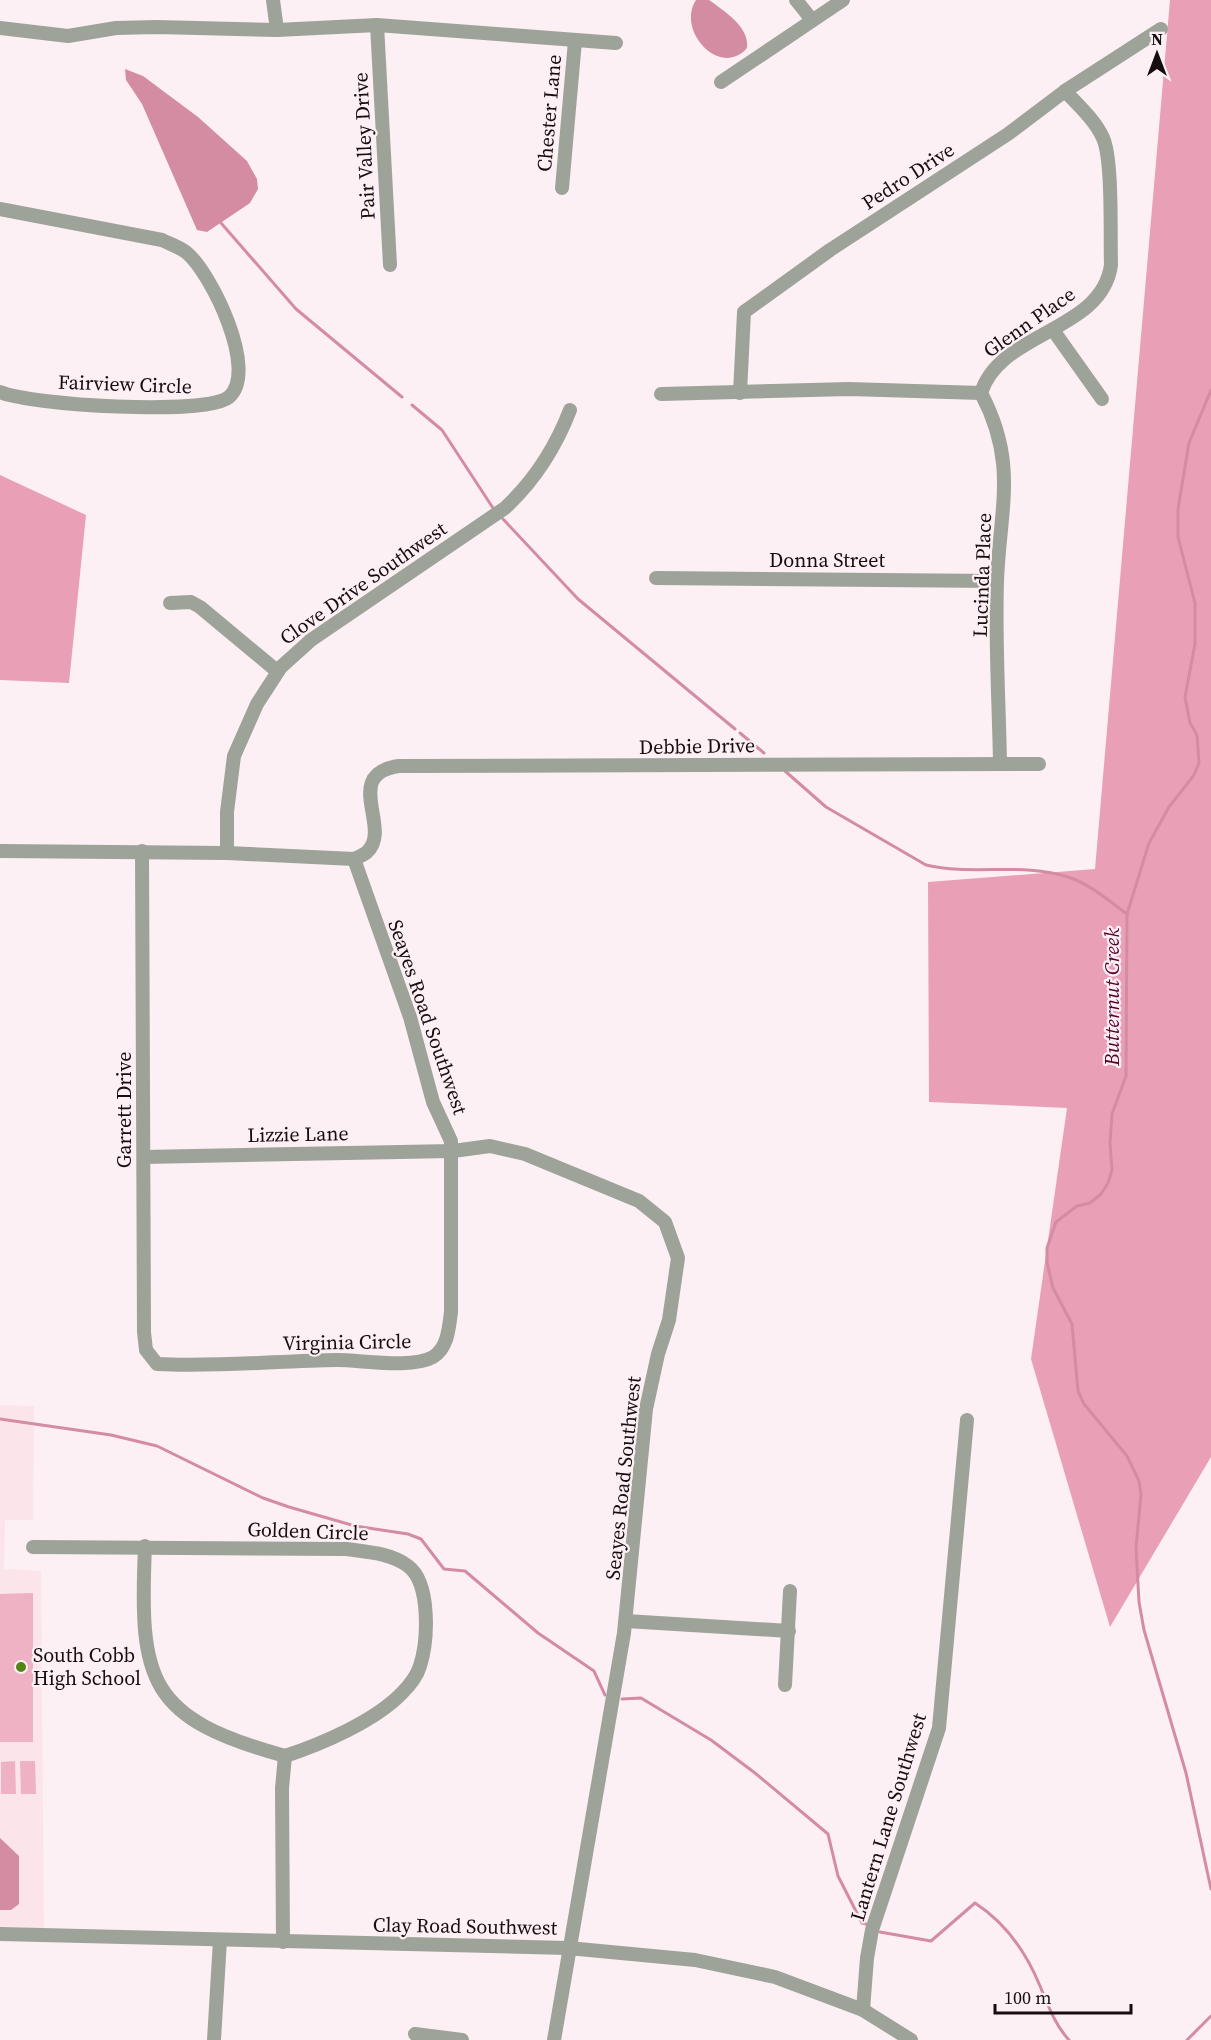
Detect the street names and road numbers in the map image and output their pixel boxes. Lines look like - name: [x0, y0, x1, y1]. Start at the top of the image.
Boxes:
- street label: Chester Lane: [530, 53, 568, 173]
- street label: Pair Valley Drive: [346, 72, 382, 220]
- street label: Pedro Drive: [856, 136, 960, 216]
- street label: Glenn Place: [977, 280, 1081, 364]
- street label: Fairview Circle: [57, 368, 193, 400]
- street label: Lucinda Place: [966, 512, 998, 638]
- street label: Clove Drive Southwest: [274, 515, 452, 651]
- street label: Donna Street: [769, 546, 885, 574]
- street label: Debbie Drive: [639, 731, 755, 761]
- street label: Seayes Road Southwest: [381, 916, 475, 1119]
- street label: Garrett Drive: [110, 1052, 138, 1168]
- street label: Lizzie Lane: [247, 1119, 349, 1149]
- street label: Virginia Circle: [282, 1327, 412, 1357]
- street label: Seayes Road Southwest: [598, 1374, 648, 1581]
- street label: Golden Circle: [247, 1515, 369, 1547]
- street label: Lantern Lane Southwest: [843, 1709, 933, 1924]
- street label: Clay Road Southwest: [373, 1910, 558, 1942]

